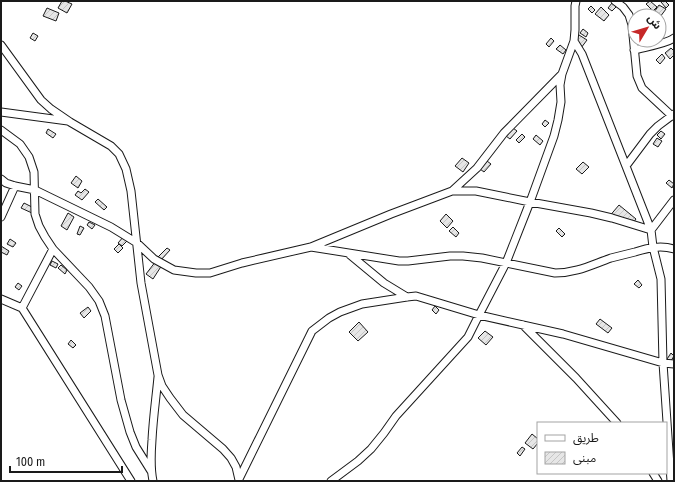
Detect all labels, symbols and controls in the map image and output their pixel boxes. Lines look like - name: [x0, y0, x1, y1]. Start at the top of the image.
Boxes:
- north arrow: [627, 8, 667, 48]
- text: ش: [645, 12, 664, 32]
- legend: [537, 422, 667, 474]
- text: طريق: [573, 431, 599, 446]
- scale bar: [10, 448, 122, 474]
- text: مبنى: [573, 451, 596, 465]
- text: 100 m: [16, 455, 45, 469]

